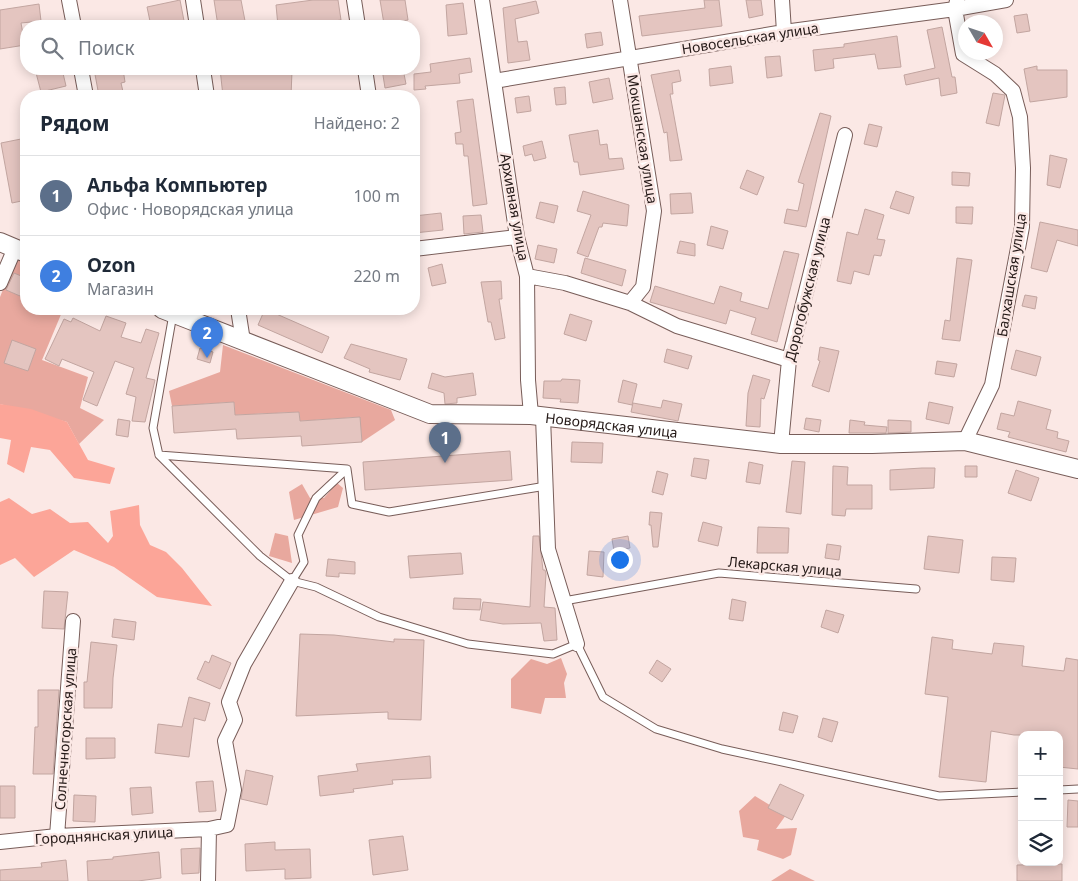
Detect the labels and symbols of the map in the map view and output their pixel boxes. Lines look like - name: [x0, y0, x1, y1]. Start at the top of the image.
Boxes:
- north arrow: [958, 15, 1003, 60]
- street label: Новосельская улица: [680, 18, 820, 58]
- street label: Мокшанская улица: [623, 73, 663, 205]
- street label: Архивная улица: [496, 152, 534, 262]
- street label: Балхашская улица: [992, 212, 1030, 338]
- street label: Дорогобужская улица: [780, 215, 834, 363]
- pin: 2: [191, 317, 223, 358]
- street label: Новорядская улица: [544, 407, 679, 441]
- pin: 1: [429, 422, 461, 463]
- your location: [607, 547, 633, 573]
- street label: Лекарская улица: [727, 552, 843, 580]
- street label: Солнечногорская улица: [50, 647, 80, 811]
- street label: Городнянская улица: [34, 822, 174, 848]

